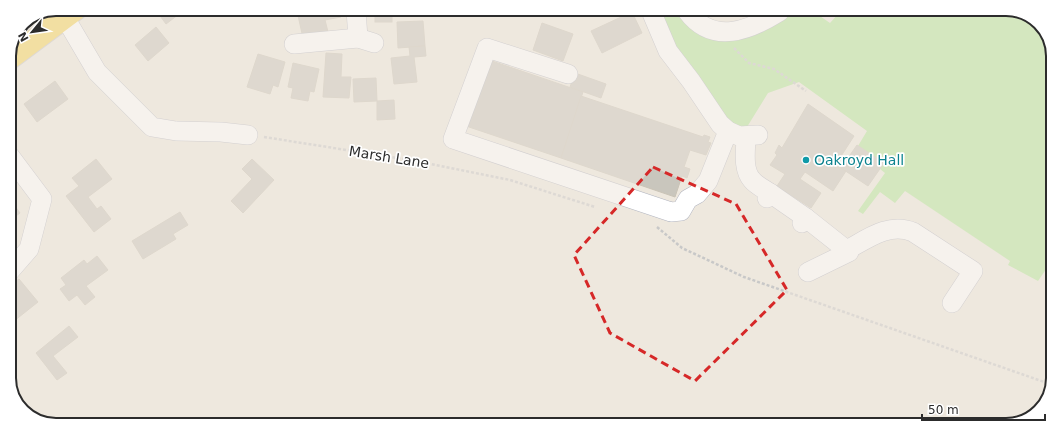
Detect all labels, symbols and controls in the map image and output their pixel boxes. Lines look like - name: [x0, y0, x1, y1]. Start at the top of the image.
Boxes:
- north arrow: [12, 12, 52, 52]
- text: N: [16, 29, 32, 44]
- street label: Marsh Lane: [348, 143, 430, 171]
- place label: Oakroyd Hall: [814, 152, 904, 168]
- marker: Oakroyd Hall: [801, 155, 811, 165]
- scale bar: [922, 396, 1045, 422]
- text: 50 m: [928, 403, 959, 417]

